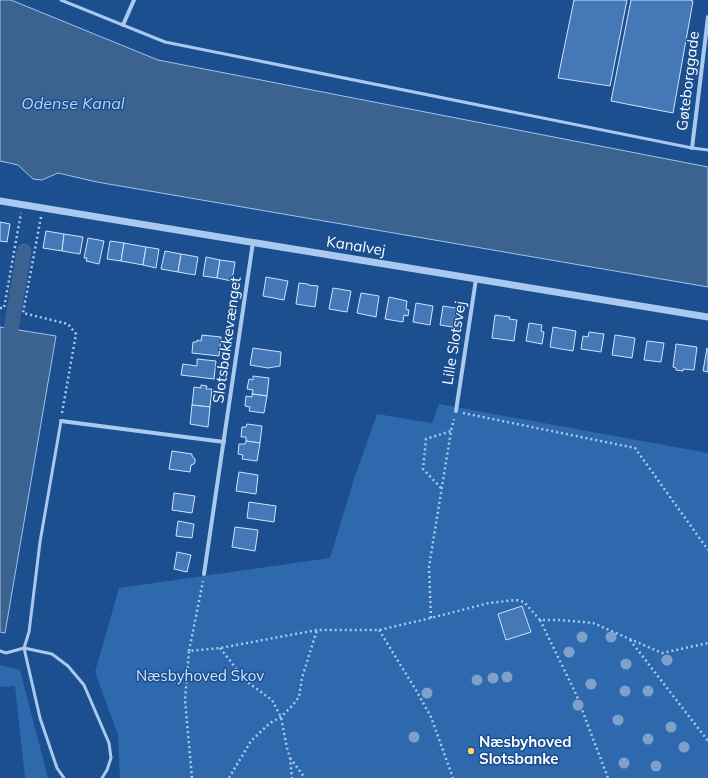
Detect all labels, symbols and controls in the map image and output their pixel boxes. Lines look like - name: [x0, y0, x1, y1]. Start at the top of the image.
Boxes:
- street label: Gøteborggade: [672, 30, 703, 132]
- water label: Odense Kanal: [21, 93, 125, 113]
- street label: Kanalvej: [325, 231, 387, 260]
- street label: Slotsbakkevænget: [208, 275, 245, 404]
- street label: Lille Slotsvej: [438, 300, 469, 386]
- park label: Næsbyhoved Skov: [136, 666, 264, 685]
- place label: Næsbyhoved Slotsbanke: [479, 732, 572, 768]
- marker: Næsbyhoved Slotsbanke: [466, 746, 476, 756]

